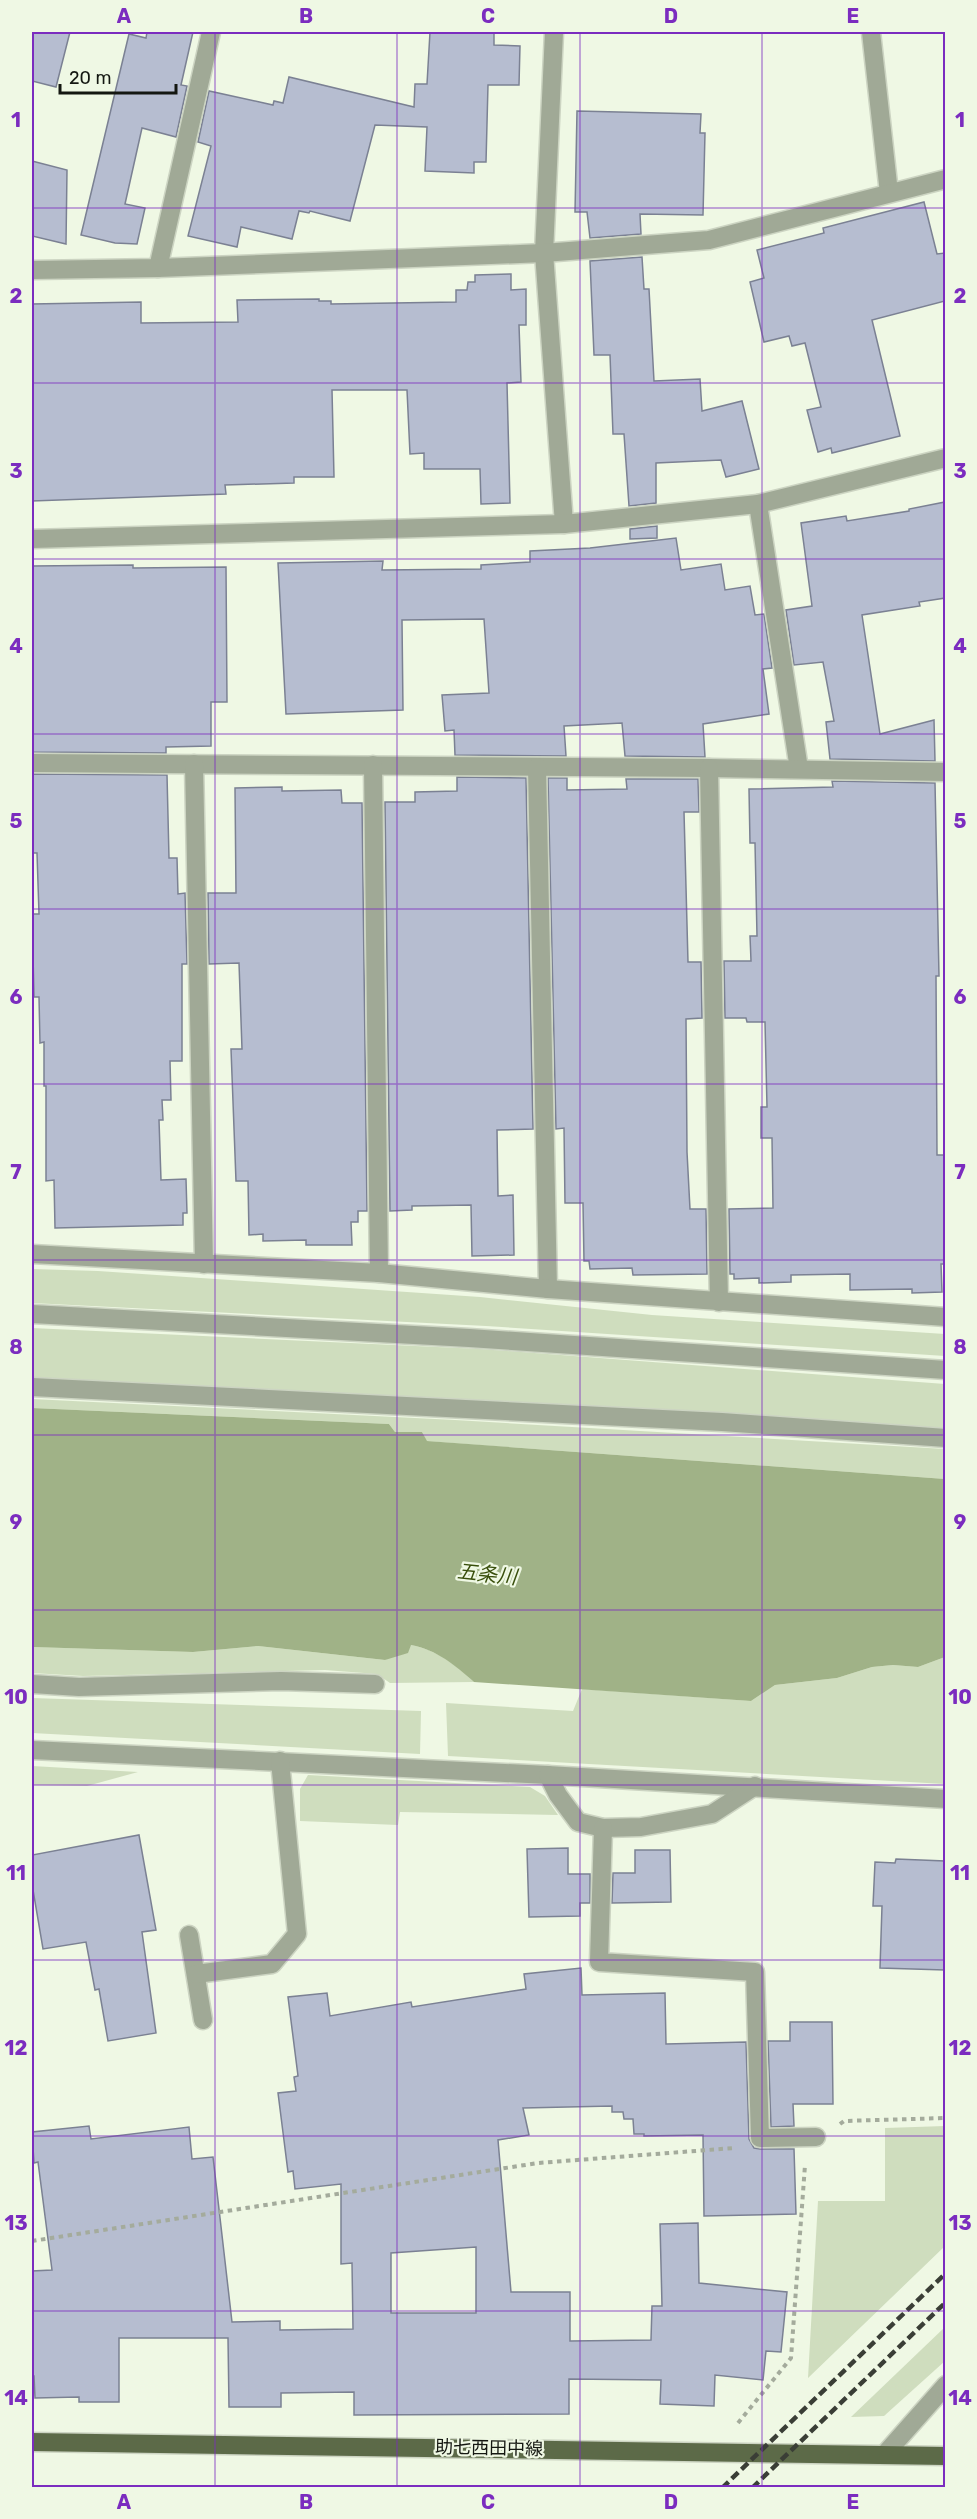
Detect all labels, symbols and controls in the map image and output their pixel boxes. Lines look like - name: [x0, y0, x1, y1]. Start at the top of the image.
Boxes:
- text: A: [117, 4, 132, 28]
- text: B: [299, 4, 313, 28]
- text: C: [481, 4, 495, 28]
- text: D: [664, 4, 678, 28]
- text: E: [847, 4, 859, 28]
- scale bar: [60, 57, 176, 95]
- text: 20 m: [69, 67, 111, 89]
- text: 1: [11, 108, 21, 132]
- text: 1: [955, 108, 965, 132]
- text: 2: [10, 284, 23, 308]
- text: 2: [954, 284, 967, 308]
- text: 3: [9, 459, 23, 483]
- text: 3: [953, 459, 967, 483]
- text: 4: [9, 634, 23, 658]
- text: 4: [953, 634, 967, 658]
- text: 5: [10, 809, 23, 833]
- text: 5: [954, 809, 967, 833]
- text: 6: [9, 985, 23, 1009]
- text: 6: [953, 985, 967, 1009]
- text: 7: [10, 1160, 22, 1184]
- text: 7: [954, 1160, 966, 1184]
- text: 8: [9, 1335, 23, 1359]
- text: 8: [953, 1335, 967, 1359]
- text: 9: [10, 1510, 23, 1534]
- text: 9: [954, 1510, 967, 1534]
- water label: 五条川: [456, 1559, 520, 1589]
- text: 10: [4, 1685, 28, 1709]
- text: 10: [948, 1685, 972, 1709]
- text: 11: [6, 1861, 26, 1885]
- text: 11: [950, 1861, 970, 1885]
- text: 12: [5, 2036, 27, 2060]
- text: 12: [949, 2036, 971, 2060]
- text: 13: [4, 2211, 28, 2235]
- text: 13: [948, 2211, 972, 2235]
- text: 14: [4, 2386, 28, 2410]
- text: 14: [948, 2386, 972, 2410]
- street label: 助七西田中線: [435, 2436, 543, 2460]
- text: A: [117, 2490, 132, 2514]
- text: B: [299, 2490, 313, 2514]
- text: C: [481, 2490, 495, 2514]
- text: D: [664, 2490, 678, 2514]
- text: E: [847, 2490, 859, 2514]

